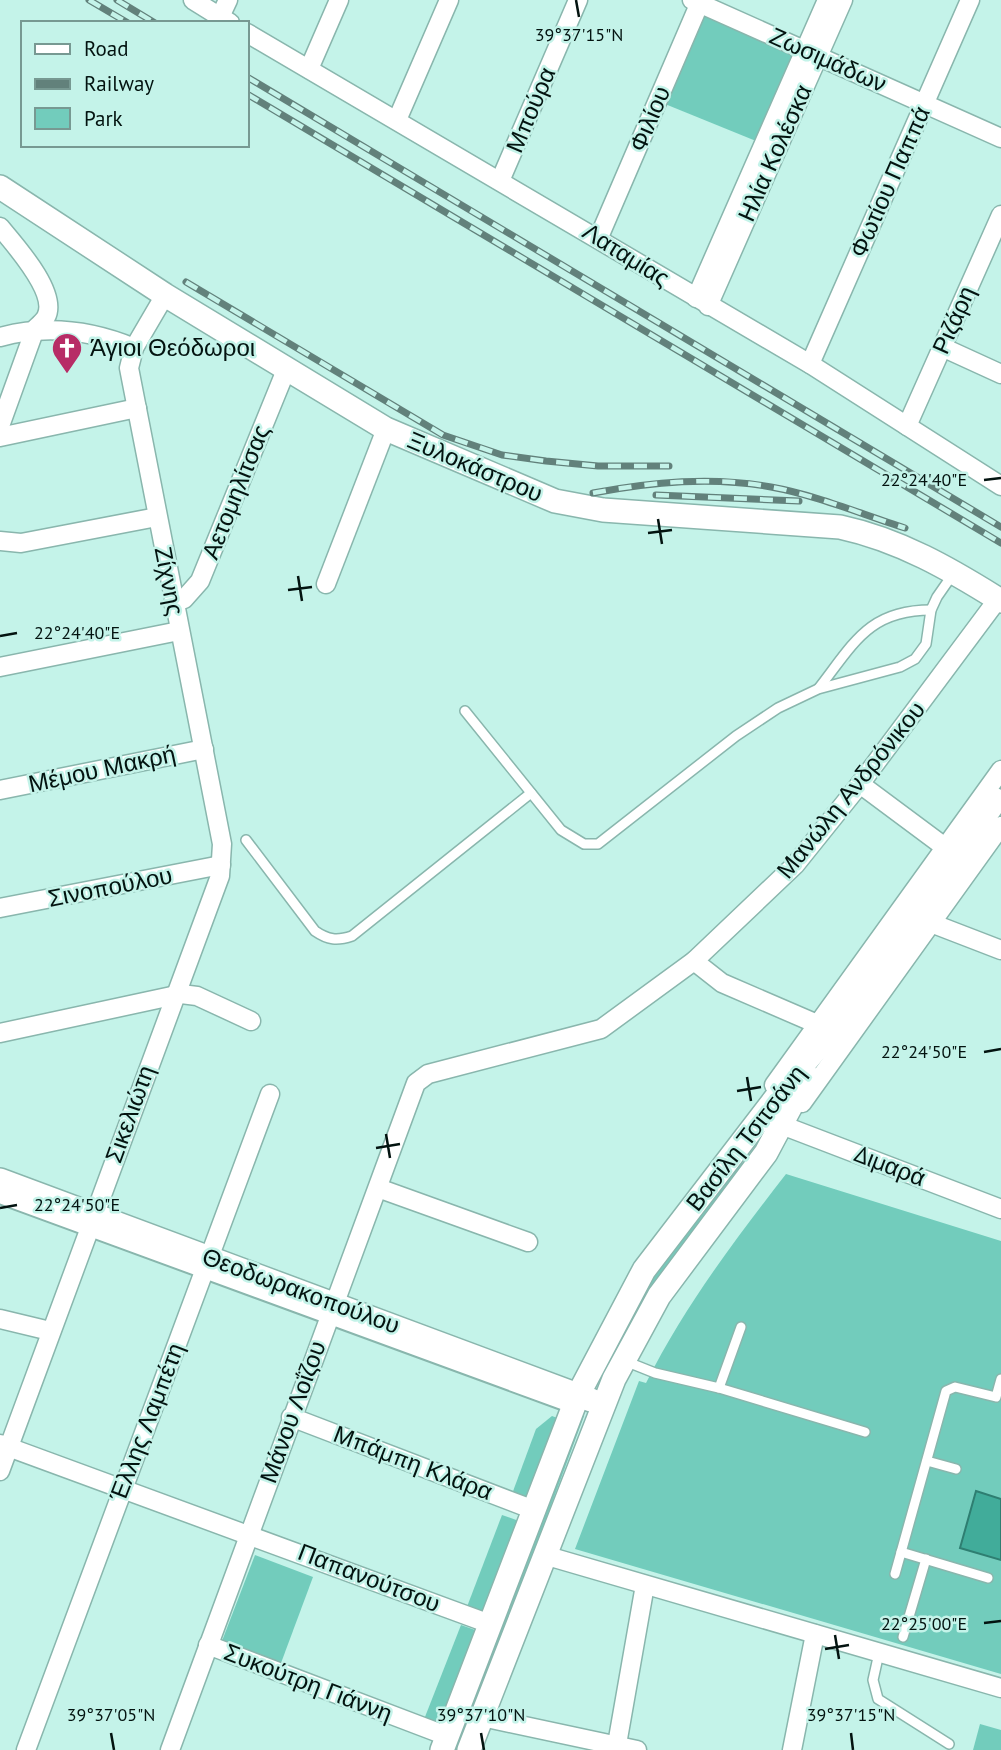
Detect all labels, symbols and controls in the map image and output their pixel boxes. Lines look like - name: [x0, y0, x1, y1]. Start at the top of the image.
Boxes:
- street label: Ζωσιμάδων: [765, 20, 891, 99]
- legend: [21, 21, 248, 147]
- text: 39°37'15"N: [535, 23, 623, 46]
- text: Road: [84, 35, 128, 62]
- street label: Μπούρα: [499, 62, 562, 157]
- text: Railway: [84, 70, 154, 97]
- street label: Ηλία Κολέσκα: [731, 79, 819, 226]
- street label: Φιλίου: [622, 81, 677, 156]
- street label: Φωτίου Παππά: [842, 101, 937, 262]
- text: Park: [84, 105, 123, 132]
- street label: Λαταμίας: [577, 216, 676, 293]
- street label: Ριζάρη: [925, 281, 982, 359]
- church icon: Άγιοι Θεόδωροι: [50, 331, 84, 375]
- place label: Άγιοι Θεόδωροι: [90, 332, 255, 363]
- street label: Αετομηλίτσας: [194, 420, 277, 564]
- street label: Ξυλοκάστρου: [403, 424, 547, 509]
- text: 22°24'40"E: [881, 468, 967, 491]
- street label: Ζίχνης: [148, 544, 191, 618]
- text: 22°24'40"E: [34, 621, 120, 644]
- street label: Μανώλη Ανδρόνικου: [770, 695, 932, 885]
- street label: Μέμου Μακρή: [25, 738, 178, 799]
- street label: Σινοπούλου: [45, 859, 175, 914]
- text: 22°24'50"E: [881, 1040, 967, 1063]
- street label: Βασίλη Τσιτσάνη: [679, 1058, 812, 1217]
- street label: Σικελιώτη: [98, 1061, 161, 1167]
- street label: Διμαρά: [850, 1138, 930, 1193]
- text: 22°24'50"E: [34, 1193, 120, 1216]
- street label: Θεοδωρακοπούλου: [198, 1240, 404, 1341]
- street label: Μάνου Λοΐζου: [252, 1337, 333, 1487]
- street label: Έλλης Λαμπέτη: [102, 1338, 191, 1506]
- street label: Μπάμπη Κλάρα: [329, 1418, 497, 1507]
- street label: Παπανούτσου: [294, 1536, 445, 1619]
- text: 22°25'00"E: [881, 1612, 967, 1635]
- street label: Συκούτρη Γιάννη: [220, 1636, 397, 1729]
- text: 39°37'05"N: [67, 1703, 155, 1726]
- text: 39°37'10"N: [437, 1703, 525, 1726]
- text: 39°37'15"N: [807, 1703, 895, 1726]

